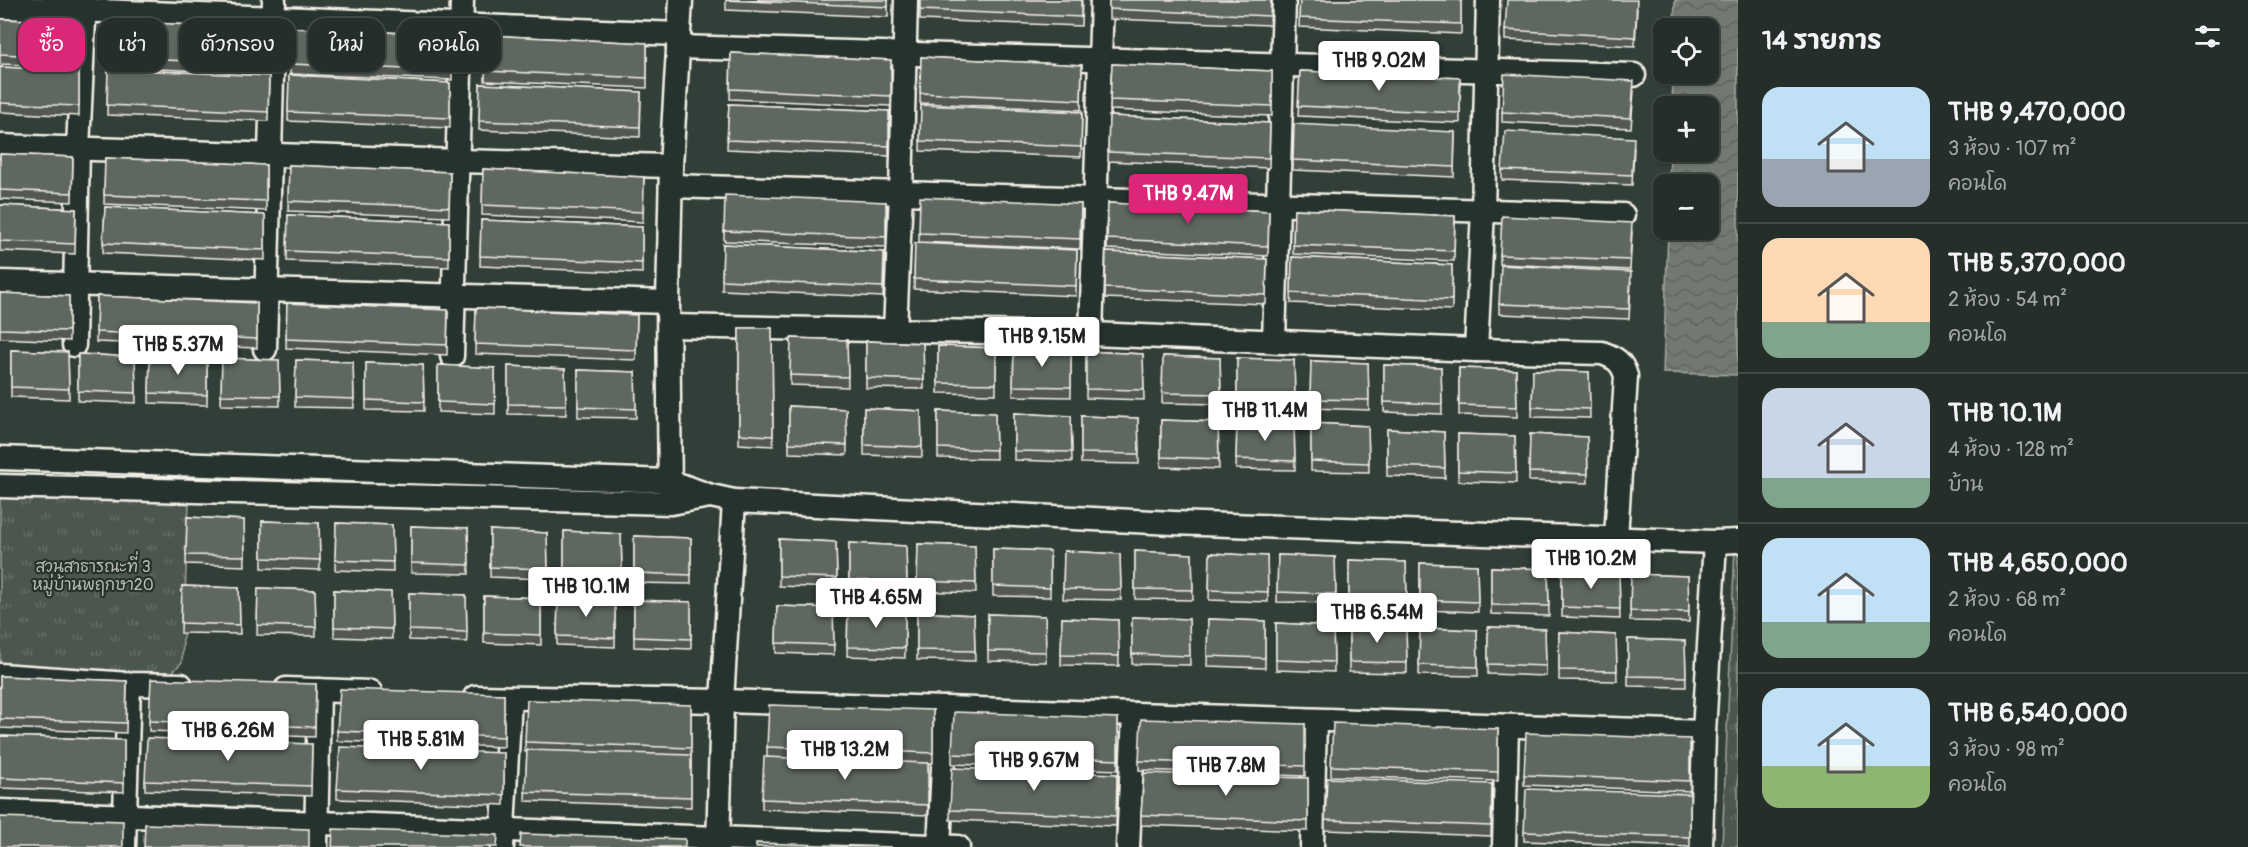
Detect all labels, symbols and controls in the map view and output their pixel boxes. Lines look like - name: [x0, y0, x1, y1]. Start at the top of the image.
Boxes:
- chip: ซื้อ: [18, 18, 85, 72]
- chip: เช่า: [97, 18, 167, 72]
- chip: ตัวกรอง: [179, 18, 296, 72]
- chip: ใหม่: [308, 18, 385, 72]
- chip: คอนโด: [397, 18, 501, 72]
- map controls: [1653, 18, 1719, 240]
- button: locate: [1653, 18, 1719, 84]
- icon: filters: [2191, 20, 2224, 53]
- text: 14 รายการ: [1762, 25, 1882, 57]
- pin: THB 9.02M: [1310, 41, 1448, 92]
- text: THB 9.02M: [1332, 48, 1426, 73]
- button: +: [1653, 96, 1719, 162]
- text: THB 9,470,000: [1948, 96, 2126, 128]
- icon: home: [1810, 111, 1882, 183]
- text: 3 ห้อง · 107 m²: [1948, 136, 2077, 161]
- text: คอนโด: [1948, 171, 2007, 196]
- pin: THB 9.47M: [1119, 174, 1257, 225]
- button: −: [1653, 174, 1719, 240]
- text: THB 9.47M: [1143, 181, 1233, 206]
- text: THB 5,370,000: [1948, 247, 2126, 279]
- icon: home: [1810, 262, 1882, 334]
- text: 2 ห้อง · 54 m²: [1948, 287, 2067, 312]
- pin: THB 9.15M: [973, 317, 1111, 368]
- text: คอนโด: [1948, 322, 2007, 347]
- text: THB 9.15M: [998, 324, 1086, 349]
- pin: THB 5.37M: [109, 325, 247, 376]
- text: THB 5.37M: [133, 332, 223, 357]
- pin: THB 11.4M: [1196, 391, 1334, 442]
- text: THB 10.1M: [1948, 397, 2062, 429]
- text: THB 11.4M: [1222, 398, 1308, 423]
- icon: home: [1810, 412, 1882, 484]
- text: 4 ห้อง · 128 m²: [1948, 437, 2074, 462]
- text: บ้าน: [1948, 472, 1983, 497]
- pin: THB 10.2M: [1522, 539, 1660, 590]
- text: THB 10.2M: [1546, 546, 1636, 571]
- text: THB 4,650,000: [1948, 547, 2128, 579]
- park label: สวนสาธารณะที่ 3 หมู่บ้านพฤกษา20: [32, 551, 154, 597]
- icon: home: [1810, 562, 1882, 634]
- pin: THB 10.1M: [517, 567, 655, 618]
- text: THB 10.1M: [542, 574, 630, 599]
- pin: THB 4.65M: [807, 578, 945, 629]
- text: THB 4.65M: [830, 585, 922, 610]
- text: 2 ห้อง · 68 m²: [1948, 587, 2066, 612]
- pin: THB 6.54M: [1308, 593, 1446, 644]
- text: THB 6.54M: [1331, 600, 1423, 625]
- text: คอนโด: [1948, 622, 2007, 647]
- text: THB 6,540,000: [1948, 697, 2128, 729]
- pin: THB 6.26M: [159, 711, 297, 762]
- icon: home: [1810, 712, 1882, 784]
- text: THB 6.26M: [182, 718, 274, 743]
- pin: THB 5.81M: [352, 720, 490, 771]
- text: THB 5.81M: [378, 727, 464, 752]
- pin: THB 13.2M: [776, 730, 914, 781]
- text: THB 13.2M: [801, 737, 889, 762]
- text: 3 ห้อง · 98 m²: [1948, 737, 2065, 762]
- pin: THB 9.67M: [965, 741, 1103, 792]
- pin: THB 7.8M: [1164, 746, 1288, 797]
- text: THB 9.67M: [989, 748, 1079, 773]
- text: THB 7.8M: [1187, 753, 1265, 778]
- text: คอนโด: [1948, 772, 2007, 797]

